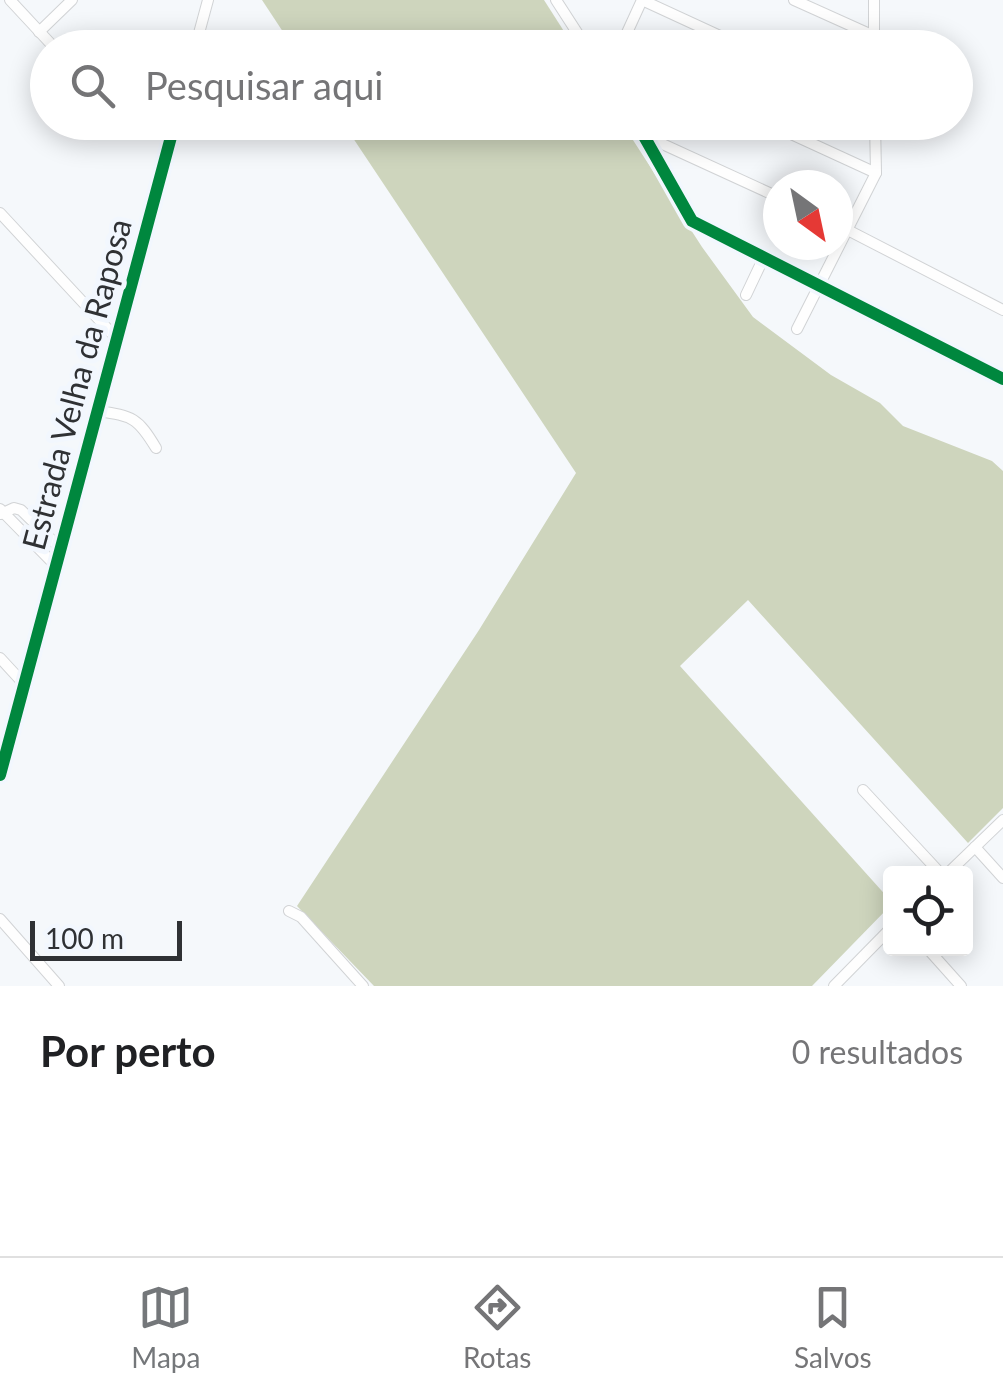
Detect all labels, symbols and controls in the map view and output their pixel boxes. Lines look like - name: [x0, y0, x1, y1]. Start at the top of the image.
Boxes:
- search box: [30, 30, 973, 140]
- icon: search: [65, 58, 120, 113]
- text: Pesquisar aqui: [145, 62, 384, 108]
- north arrow: [763, 170, 853, 260]
- street label: Estrada Velha da Raposa: [13, 214, 139, 554]
- map controls: [883, 866, 973, 956]
- button: locate: [883, 866, 973, 956]
- scale bar: [30, 916, 182, 960]
- text: 100 m: [45, 921, 124, 955]
- text: Por perto: [40, 1026, 216, 1076]
- text: 0 resultados: [792, 1032, 963, 1071]
- tab: Mapa: [131, 1280, 200, 1374]
- tab: Rotas: [463, 1280, 531, 1374]
- tab: Salvos: [794, 1280, 872, 1374]

